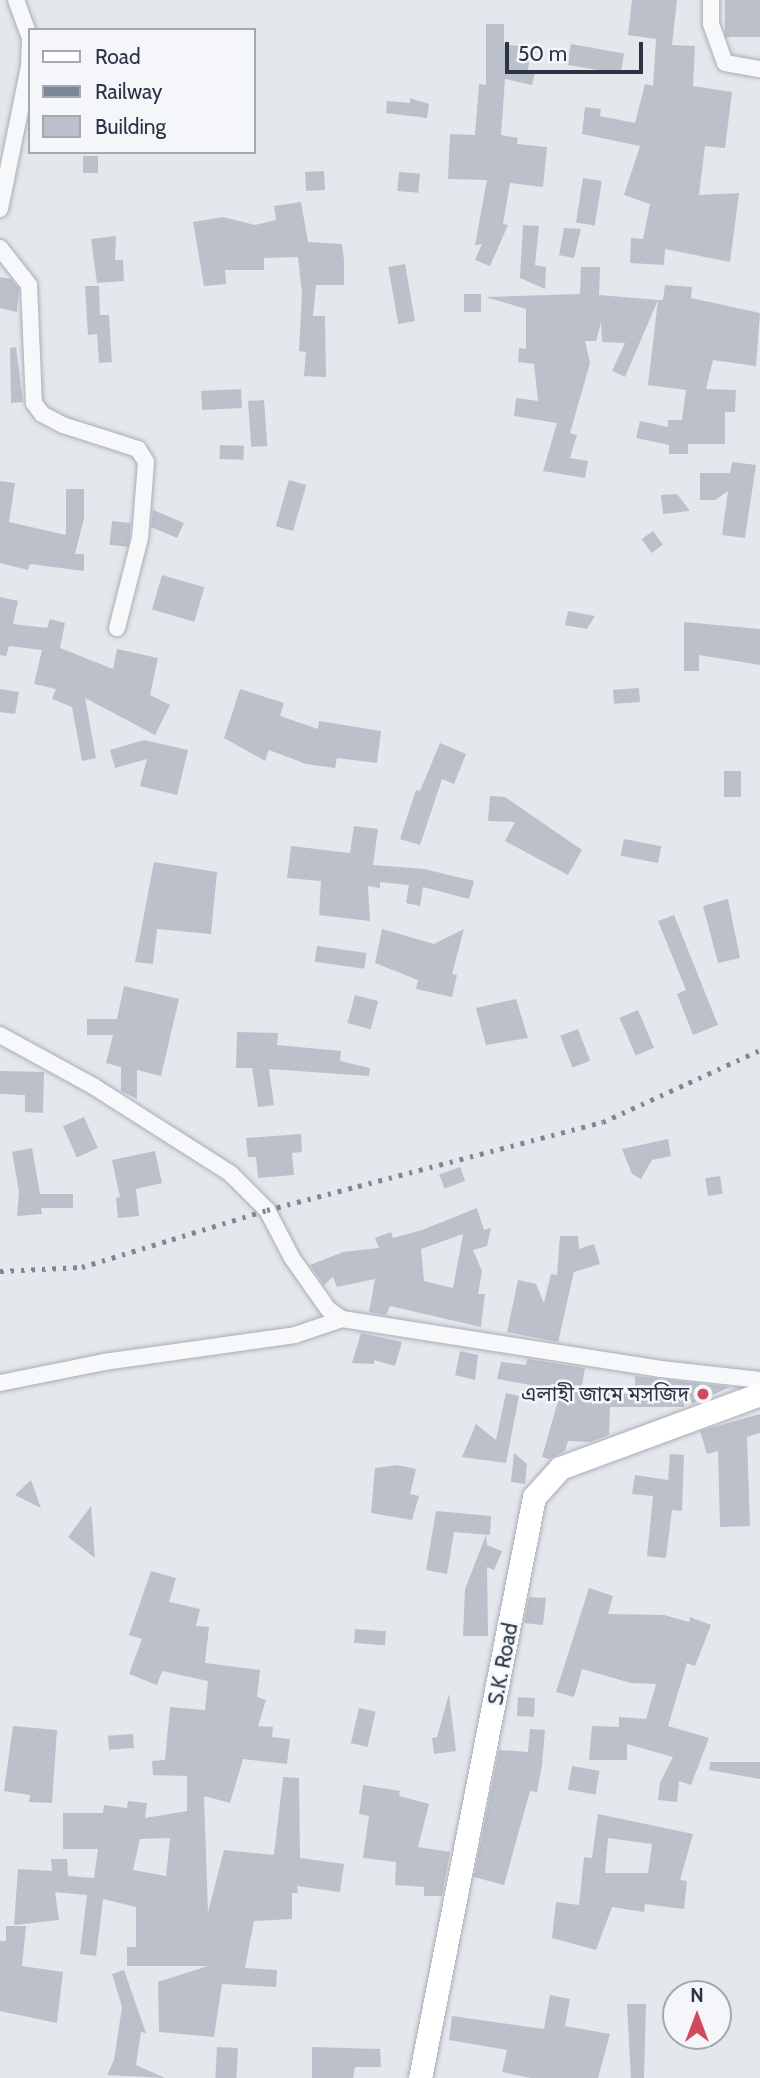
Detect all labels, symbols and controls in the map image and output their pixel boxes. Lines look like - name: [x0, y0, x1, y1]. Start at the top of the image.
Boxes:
- legend: [28, 28, 256, 154]
- scale bar: [508, 28, 646, 72]
- text: 50 m: [518, 41, 567, 66]
- text: Road: [95, 44, 141, 69]
- text: Railway: [95, 79, 162, 104]
- text: Building: [95, 114, 166, 139]
- place label: এলাহী জামে মসজিদ: [521, 1381, 689, 1407]
- marker: এলাহী জামে মসজিদ: [695, 1386, 711, 1402]
- street label: S.K. Road: [483, 1621, 523, 1707]
- north arrow: [662, 1980, 732, 2050]
- text: N: [690, 1984, 704, 2007]

